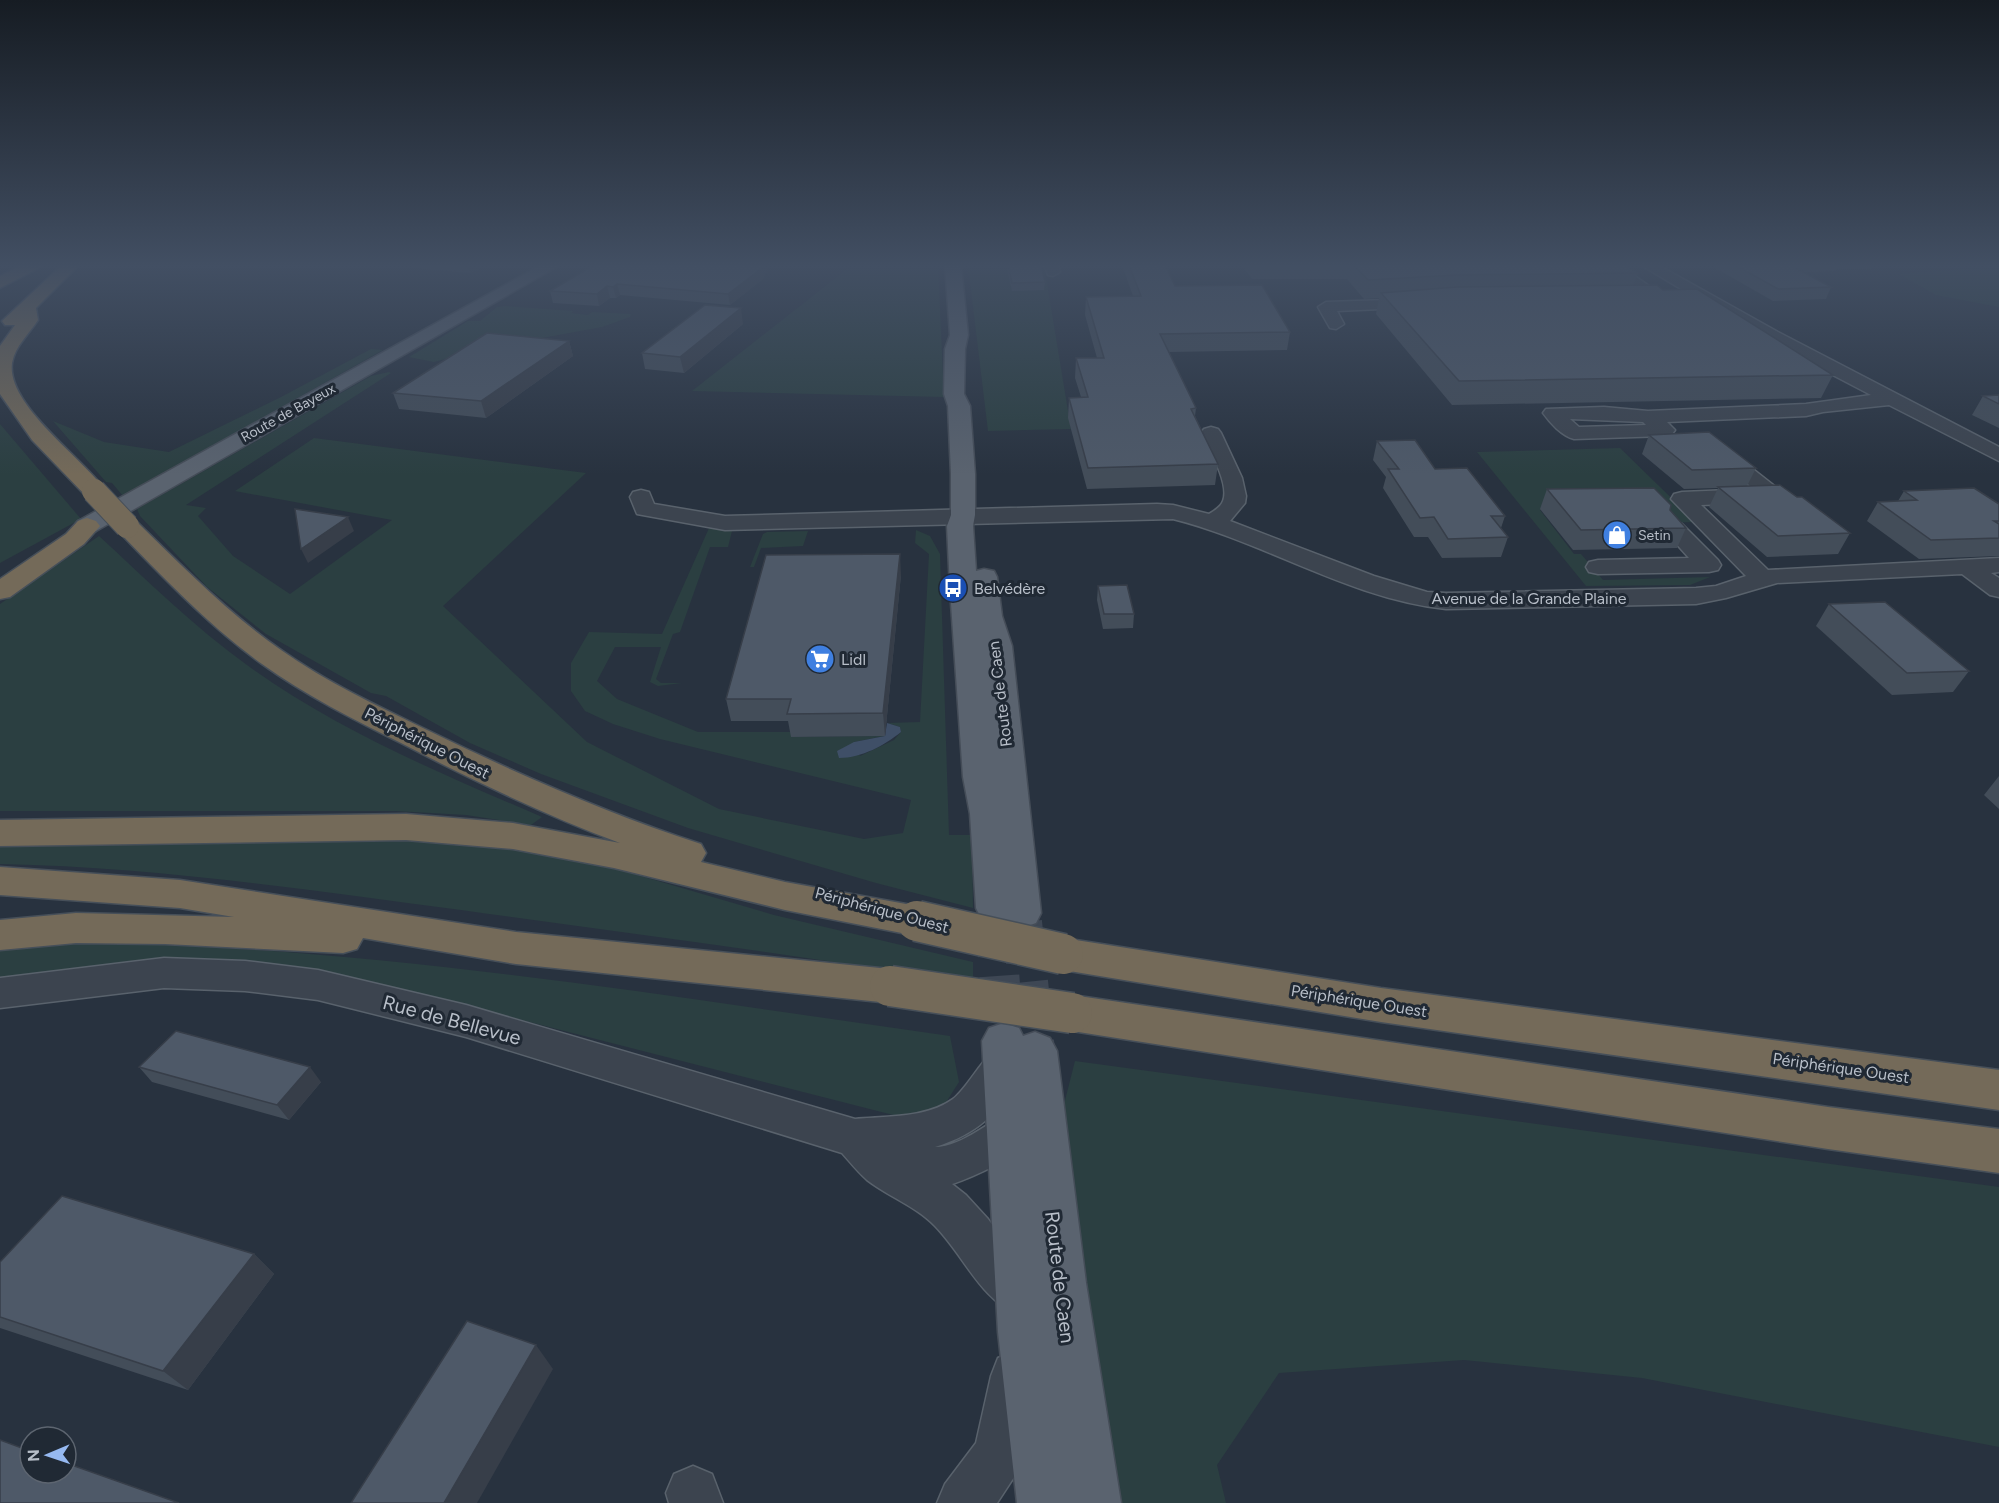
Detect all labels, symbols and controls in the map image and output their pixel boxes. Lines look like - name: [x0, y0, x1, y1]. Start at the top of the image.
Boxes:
- street label: Route de Bayeux: [238, 380, 338, 446]
- shop icon: Setin: [1601, 519, 1633, 551]
- place label: Setin: [1638, 527, 1671, 544]
- bus stop icon: Belvédère: [937, 572, 969, 604]
- place label: Belvédère: [974, 579, 1045, 598]
- street label: Avenue de la Grande Plaine: [1432, 589, 1627, 608]
- street label: Route de Caen: [984, 640, 1016, 748]
- supermarket icon: Lidl: [804, 643, 836, 675]
- place label: Lidl: [841, 650, 866, 669]
- street label: Périphérique Ouest: [361, 703, 493, 783]
- street label: Périphérique Ouest: [813, 883, 951, 937]
- street label: Périphérique Ouest: [1290, 981, 1428, 1021]
- street label: Rue de Bellevue: [380, 990, 524, 1050]
- street label: Périphérique Ouest: [1772, 1049, 1910, 1087]
- street label: Route de Caen: [1040, 1210, 1080, 1344]
- north arrow: [18, 1425, 78, 1485]
- text: N: [24, 1449, 43, 1462]

